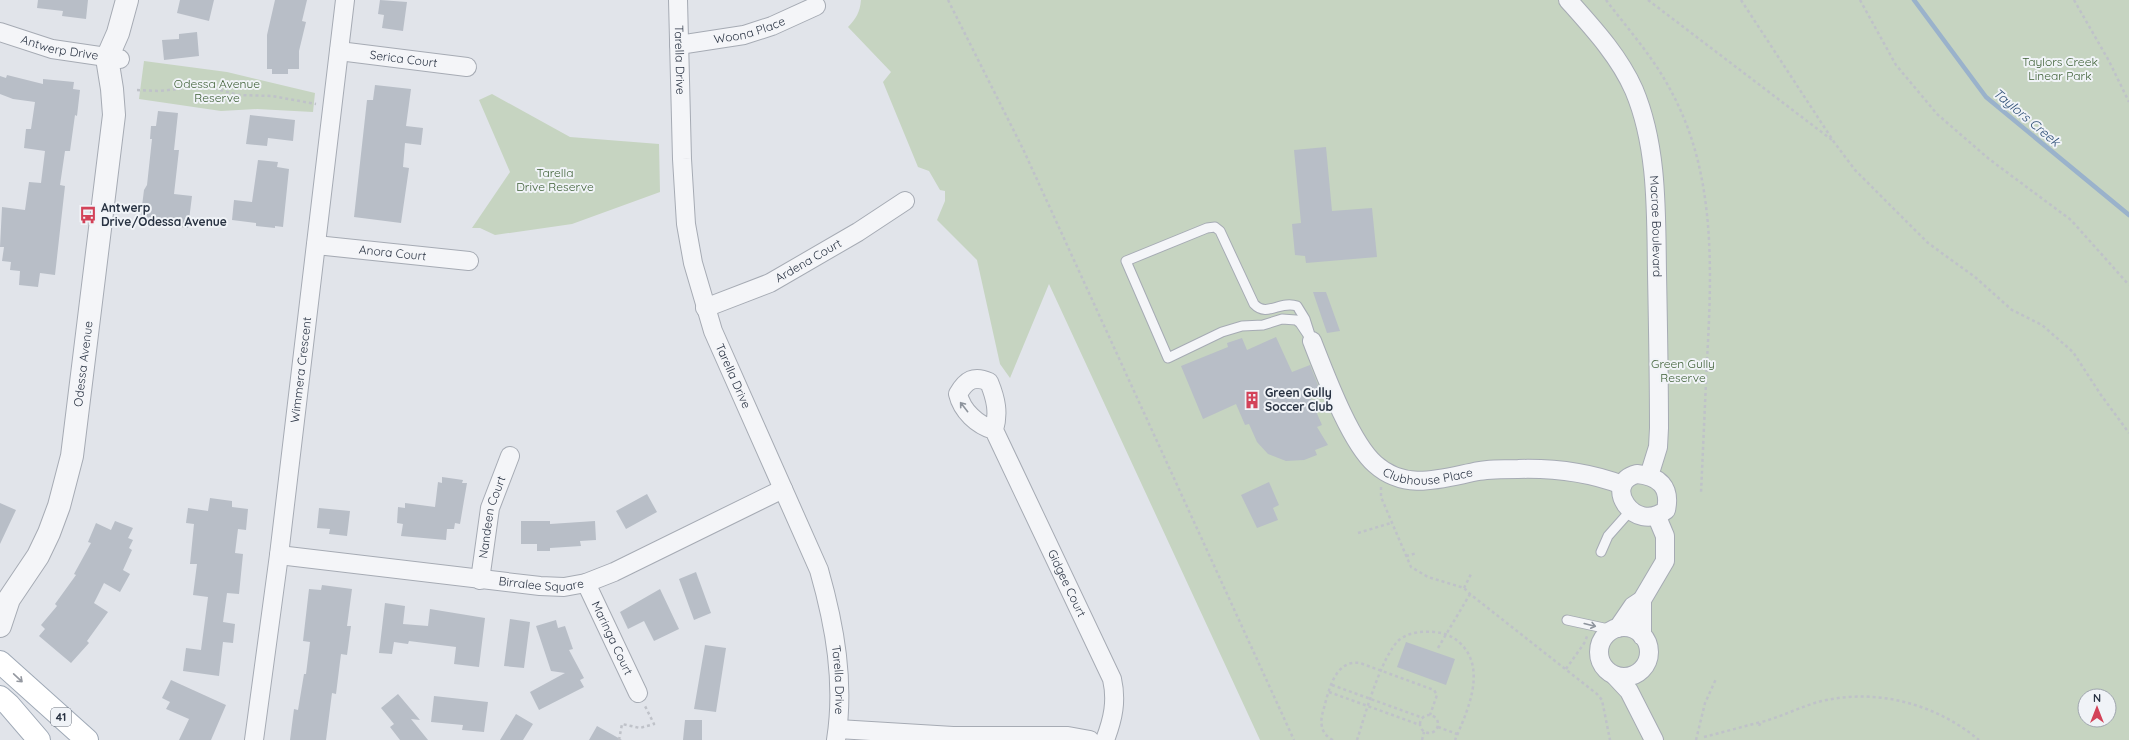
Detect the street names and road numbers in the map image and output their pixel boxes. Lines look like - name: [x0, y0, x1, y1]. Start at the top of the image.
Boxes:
- street label: Woona Place: [713, 13, 788, 47]
- street label: Tarella Drive: [672, 25, 688, 95]
- street label: Antwerp Drive: [19, 31, 100, 63]
- street label: Serica Court: [369, 47, 438, 70]
- street label: Macrae Boulevard: [1647, 175, 1665, 277]
- street label: Ardena Court: [772, 235, 844, 285]
- street label: Anora Court: [358, 242, 427, 263]
- street label: Wimmera Crescent: [287, 316, 314, 424]
- street label: Odessa Avenue: [70, 320, 96, 408]
- street label: Tarella Drive: [713, 341, 754, 411]
- street label: Clubhouse Place: [1380, 464, 1474, 488]
- street label: Nandeen Court: [475, 474, 509, 559]
- street label: Gidgee Court: [1045, 547, 1089, 619]
- street label: Birralee Square: [498, 573, 585, 594]
- street label: Maringa Court: [589, 599, 636, 677]
- street label: Tarella Drive: [829, 644, 847, 715]
- road number: 41: [51, 708, 71, 726]

